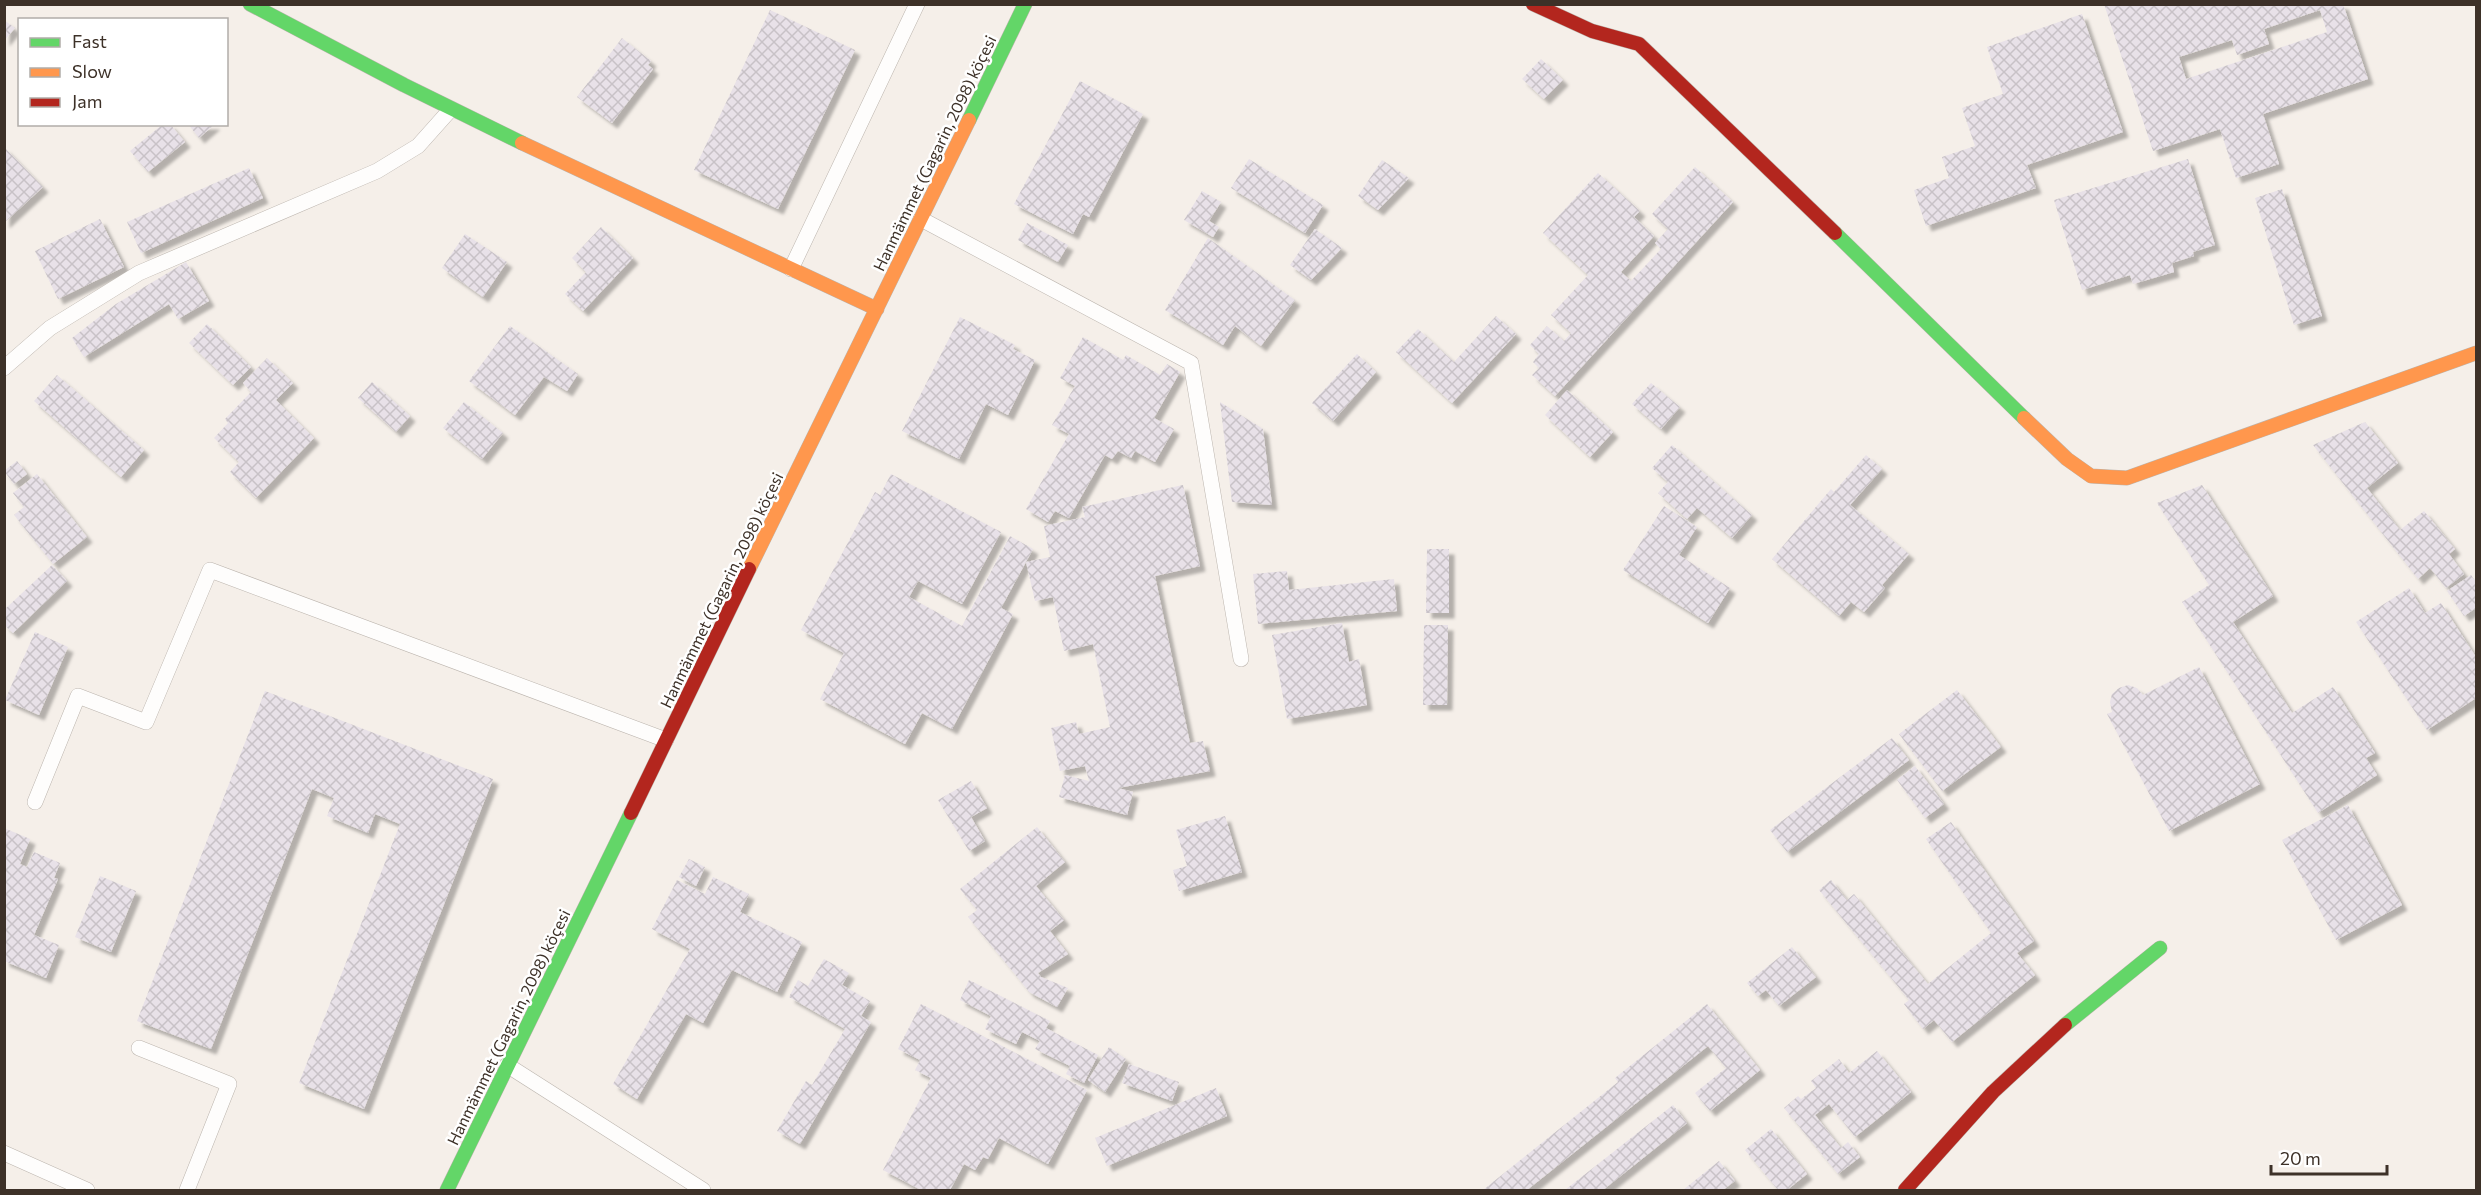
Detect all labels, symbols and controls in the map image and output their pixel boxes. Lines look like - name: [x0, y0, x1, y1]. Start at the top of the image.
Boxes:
- legend: [18, 18, 228, 126]
- text: Fast: [72, 30, 107, 52]
- street label: Hanmämmet (Gagarin, 2098) köçesi: [869, 32, 999, 274]
- text: Slow: [72, 60, 112, 82]
- text: Jam: [72, 90, 102, 112]
- street label: Hanmämmet (Gagarin, 2098) köçesi: [656, 469, 786, 711]
- street label: Hanmämmet (Gagarin, 2098) köçesi: [443, 906, 573, 1148]
- scale bar: [2271, 1138, 2386, 1176]
- text: 20 m: [2280, 1147, 2321, 1169]

